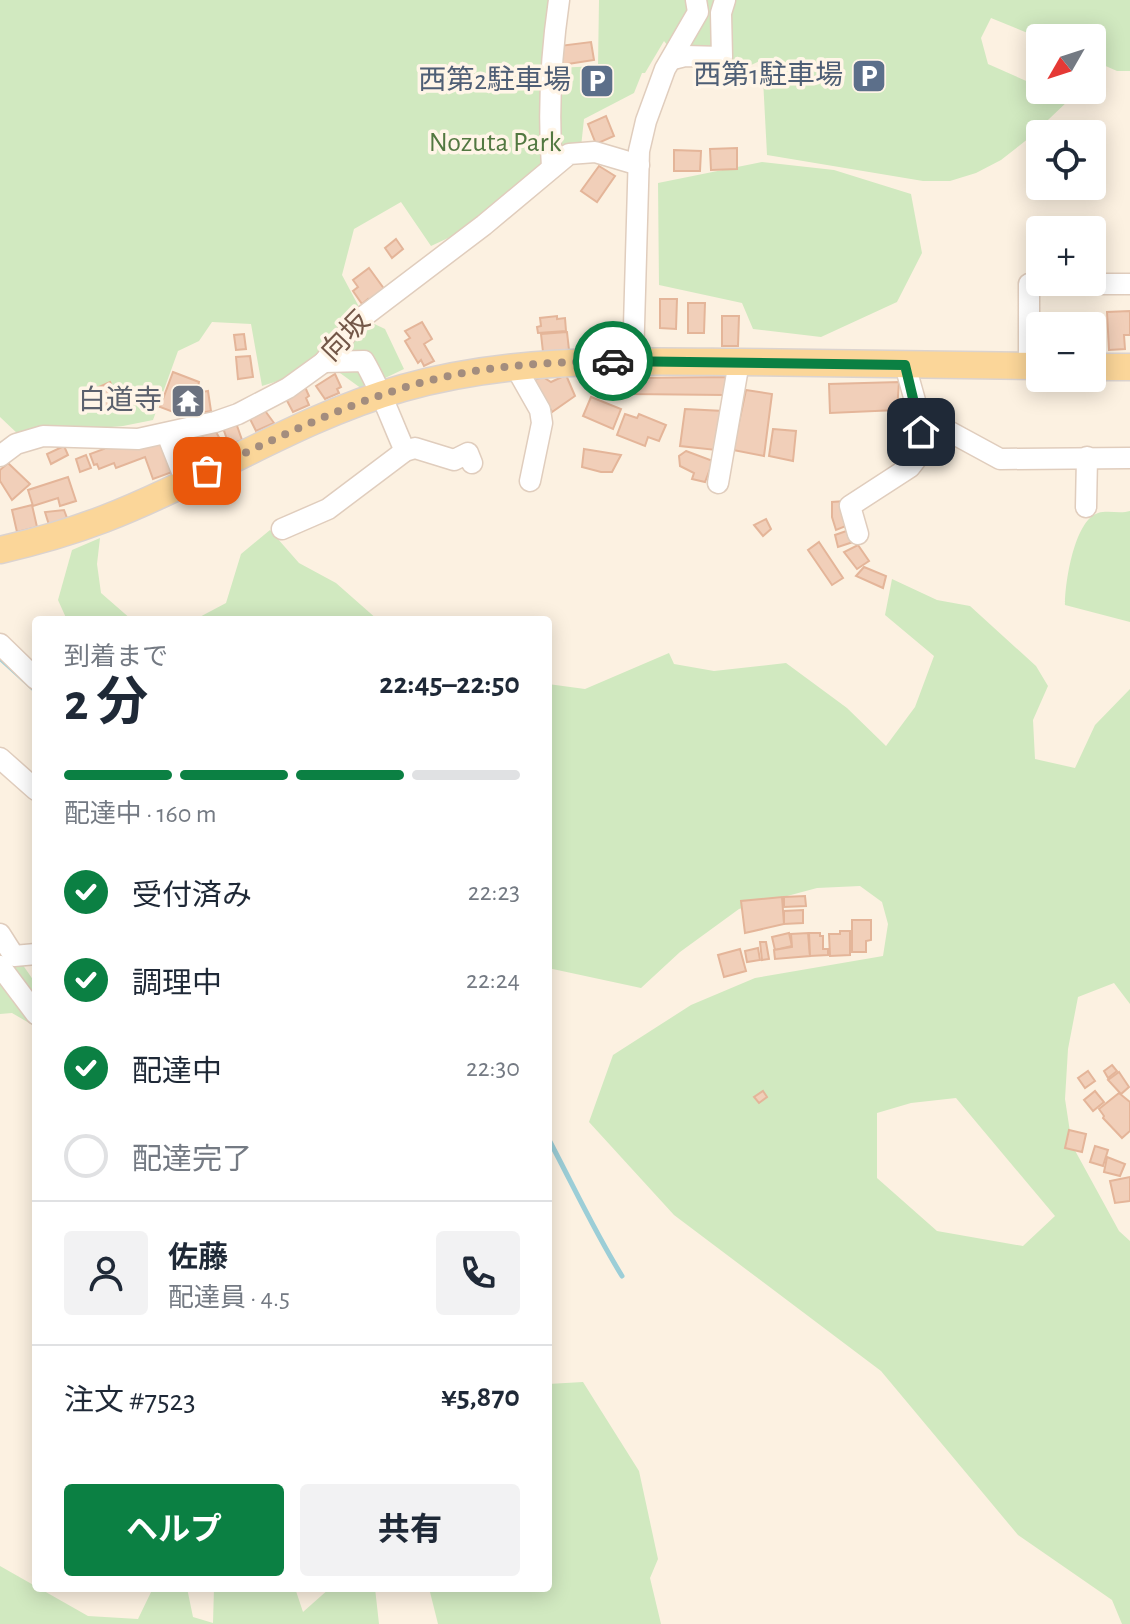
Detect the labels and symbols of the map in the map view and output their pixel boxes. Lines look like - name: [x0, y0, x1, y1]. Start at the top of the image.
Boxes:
- north arrow: [1026, 24, 1106, 104]
- parking icon: 西第1駐車場: [850, 57, 888, 95]
- place label: 西第1駐車場: [693, 60, 843, 90]
- parking icon: 西第2駐車場: [578, 62, 616, 100]
- place label: 西第2駐車場: [418, 65, 571, 95]
- park label: Nozuta Park: [429, 129, 562, 157]
- street label: 向坂: [315, 306, 376, 367]
- courier: [573, 321, 653, 401]
- temple icon: 白道寺: [169, 382, 207, 420]
- place label: 白道寺: [78, 385, 162, 415]
- pin: [887, 398, 955, 466]
- pin: [173, 437, 241, 505]

